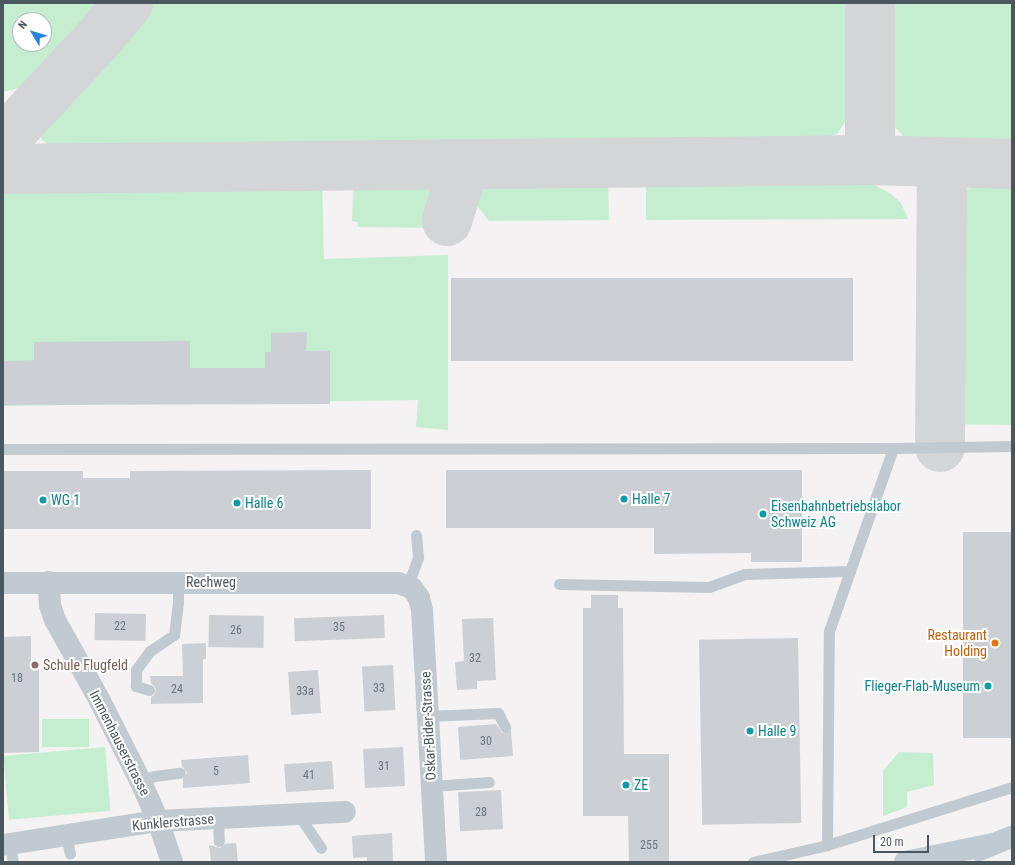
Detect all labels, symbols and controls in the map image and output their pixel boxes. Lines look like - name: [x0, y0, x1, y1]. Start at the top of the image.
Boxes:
- north arrow: [12, 12, 52, 52]
- text: N: [16, 18, 30, 32]
- place label: Halle 7: [632, 491, 670, 507]
- place label: WG 1: [51, 492, 80, 508]
- marker: Halle 7: [619, 494, 629, 504]
- marker: WG 1: [38, 495, 48, 505]
- place label: Halle 6: [245, 495, 284, 511]
- marker: Halle 6: [232, 498, 242, 508]
- place label: Eisenbahnbetriebslabor Schweiz AG: [771, 498, 901, 530]
- marker: Eisenbahnbetriebslabor Schweiz AG: [758, 509, 768, 519]
- street label: Rechweg: [186, 574, 236, 590]
- house number: 22: [114, 620, 126, 634]
- house number: 35: [333, 621, 345, 635]
- house number: 26: [230, 624, 242, 638]
- place label: Restaurant Holding: [927, 627, 987, 660]
- marker: Restaurant Holding: [990, 638, 1000, 648]
- house number: 32: [469, 652, 481, 666]
- place label: Schule Flugfeld: [43, 657, 128, 673]
- marker: Schule Flugfeld: [30, 660, 40, 670]
- street label: Oskar-Bider-Strasse: [417, 671, 439, 781]
- house number: 18: [11, 672, 23, 686]
- place label: Flieger-Flab-Museum: [864, 678, 980, 694]
- marker: Flieger-Flab-Museum: [983, 681, 993, 691]
- house number: 33: [373, 682, 385, 696]
- house number: 24: [171, 683, 183, 697]
- house number: 33a: [296, 685, 314, 699]
- street label: Immenhauserstrasse: [86, 688, 154, 798]
- place label: Halle 9: [758, 723, 796, 739]
- marker: Halle 9: [745, 726, 755, 736]
- house number: 30: [480, 735, 492, 749]
- house number: 31: [378, 760, 390, 774]
- house number: 5: [213, 765, 219, 779]
- house number: 41: [303, 769, 315, 783]
- place label: ZE: [634, 777, 648, 793]
- marker: ZE: [621, 780, 631, 790]
- house number: 28: [475, 806, 487, 820]
- street label: Kunklerstrasse: [131, 810, 215, 834]
- scale bar: [875, 827, 931, 853]
- text: 20 m: [880, 835, 904, 849]
- house number: 255: [640, 839, 658, 853]

